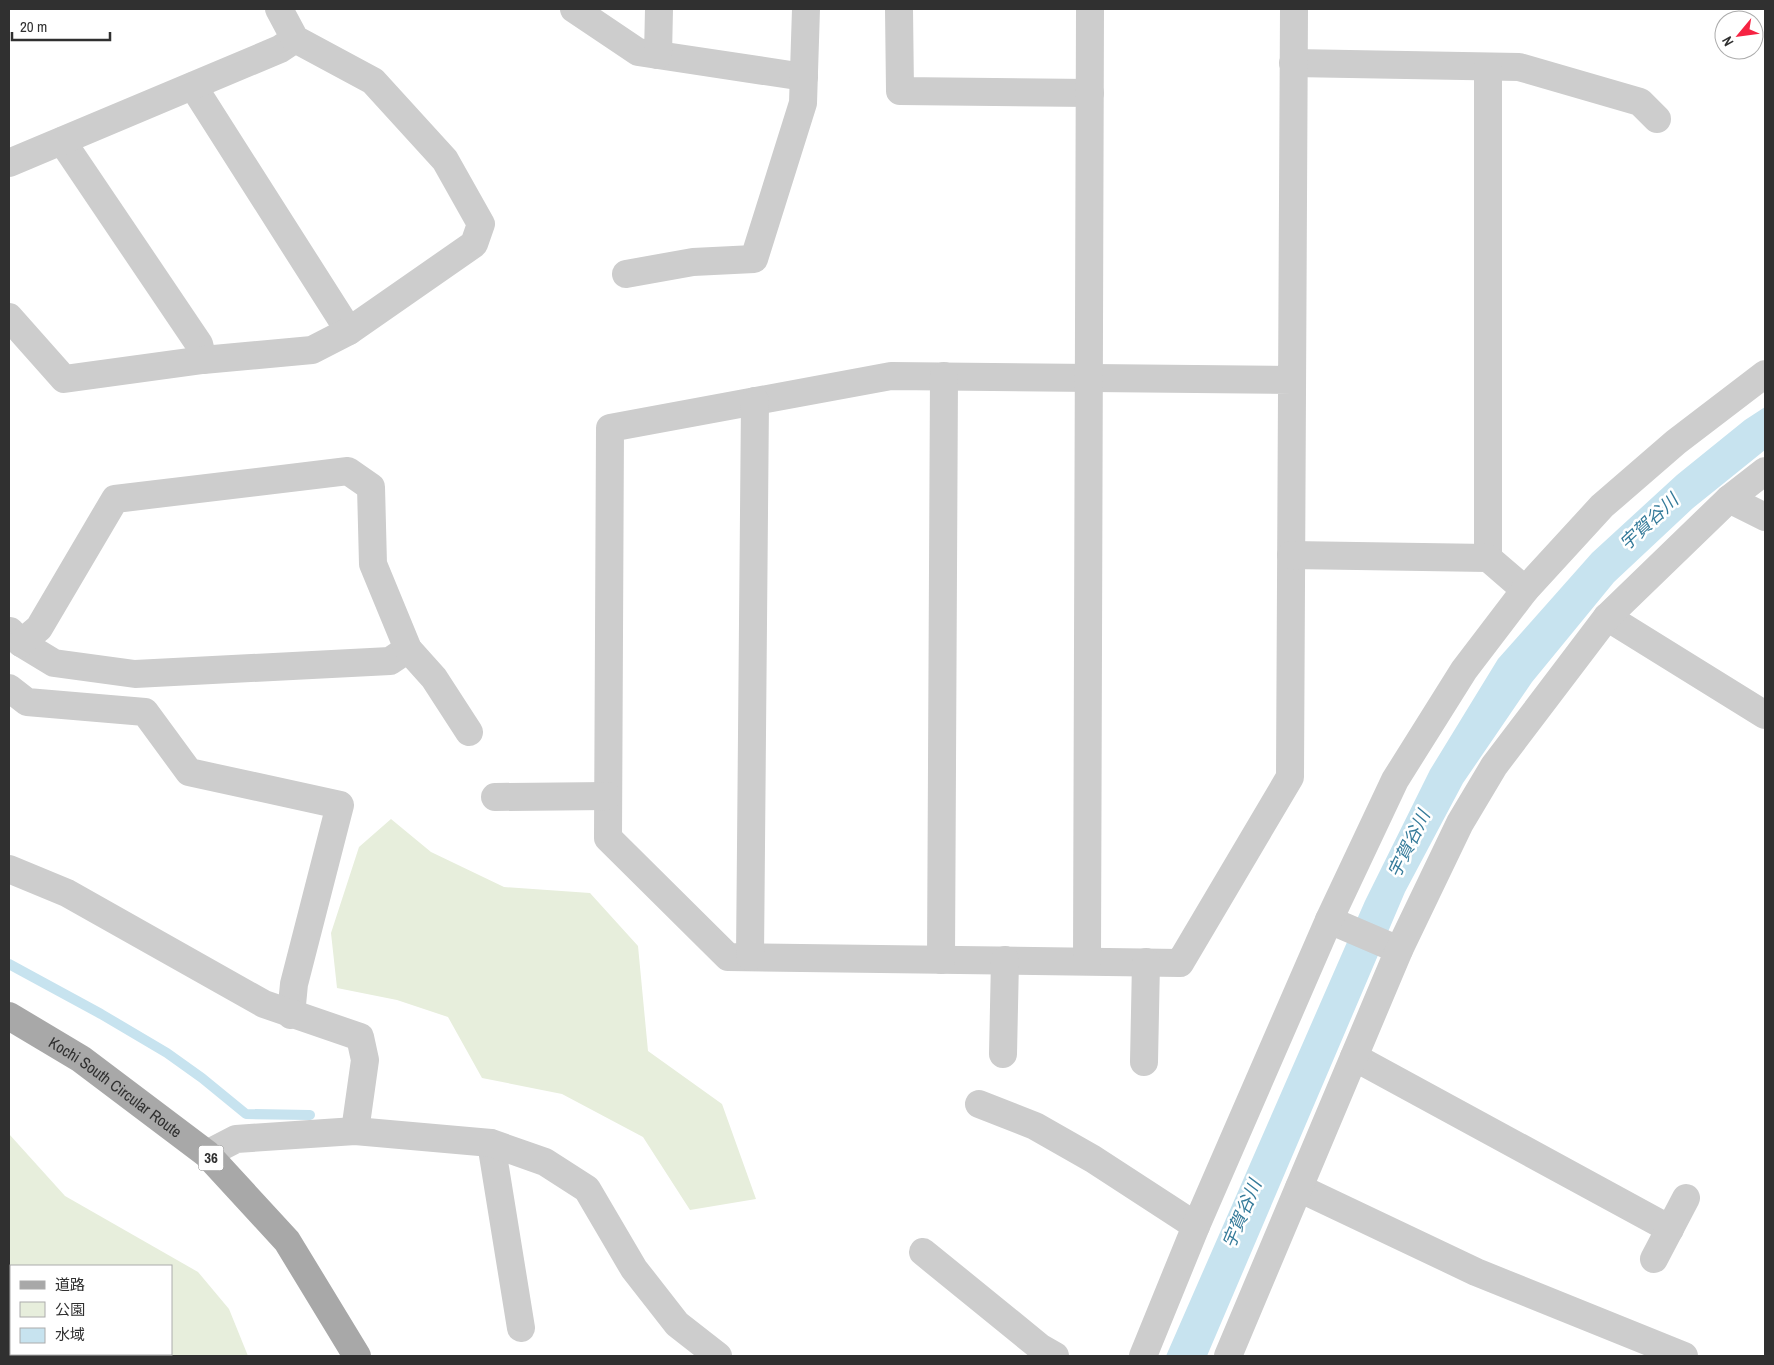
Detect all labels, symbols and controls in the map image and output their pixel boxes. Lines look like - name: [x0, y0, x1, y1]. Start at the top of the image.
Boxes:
- scale bar: [12, 10, 110, 42]
- north arrow: [1714, 10, 1764, 60]
- text: 20 m: [20, 16, 47, 37]
- text: N: [1718, 33, 1738, 49]
- water label: 宇賀谷川: [1614, 487, 1685, 555]
- water label: 宇賀谷川: [1382, 804, 1436, 882]
- street label: Kochi South Circular Route: [45, 1031, 187, 1142]
- road number: 36: [198, 1146, 224, 1170]
- water label: 宇賀谷川: [1216, 1174, 1268, 1252]
- legend: [10, 1265, 172, 1355]
- text: 道路: [55, 1274, 85, 1295]
- text: 公園: [55, 1299, 85, 1320]
- text: 水域: [55, 1324, 85, 1345]

